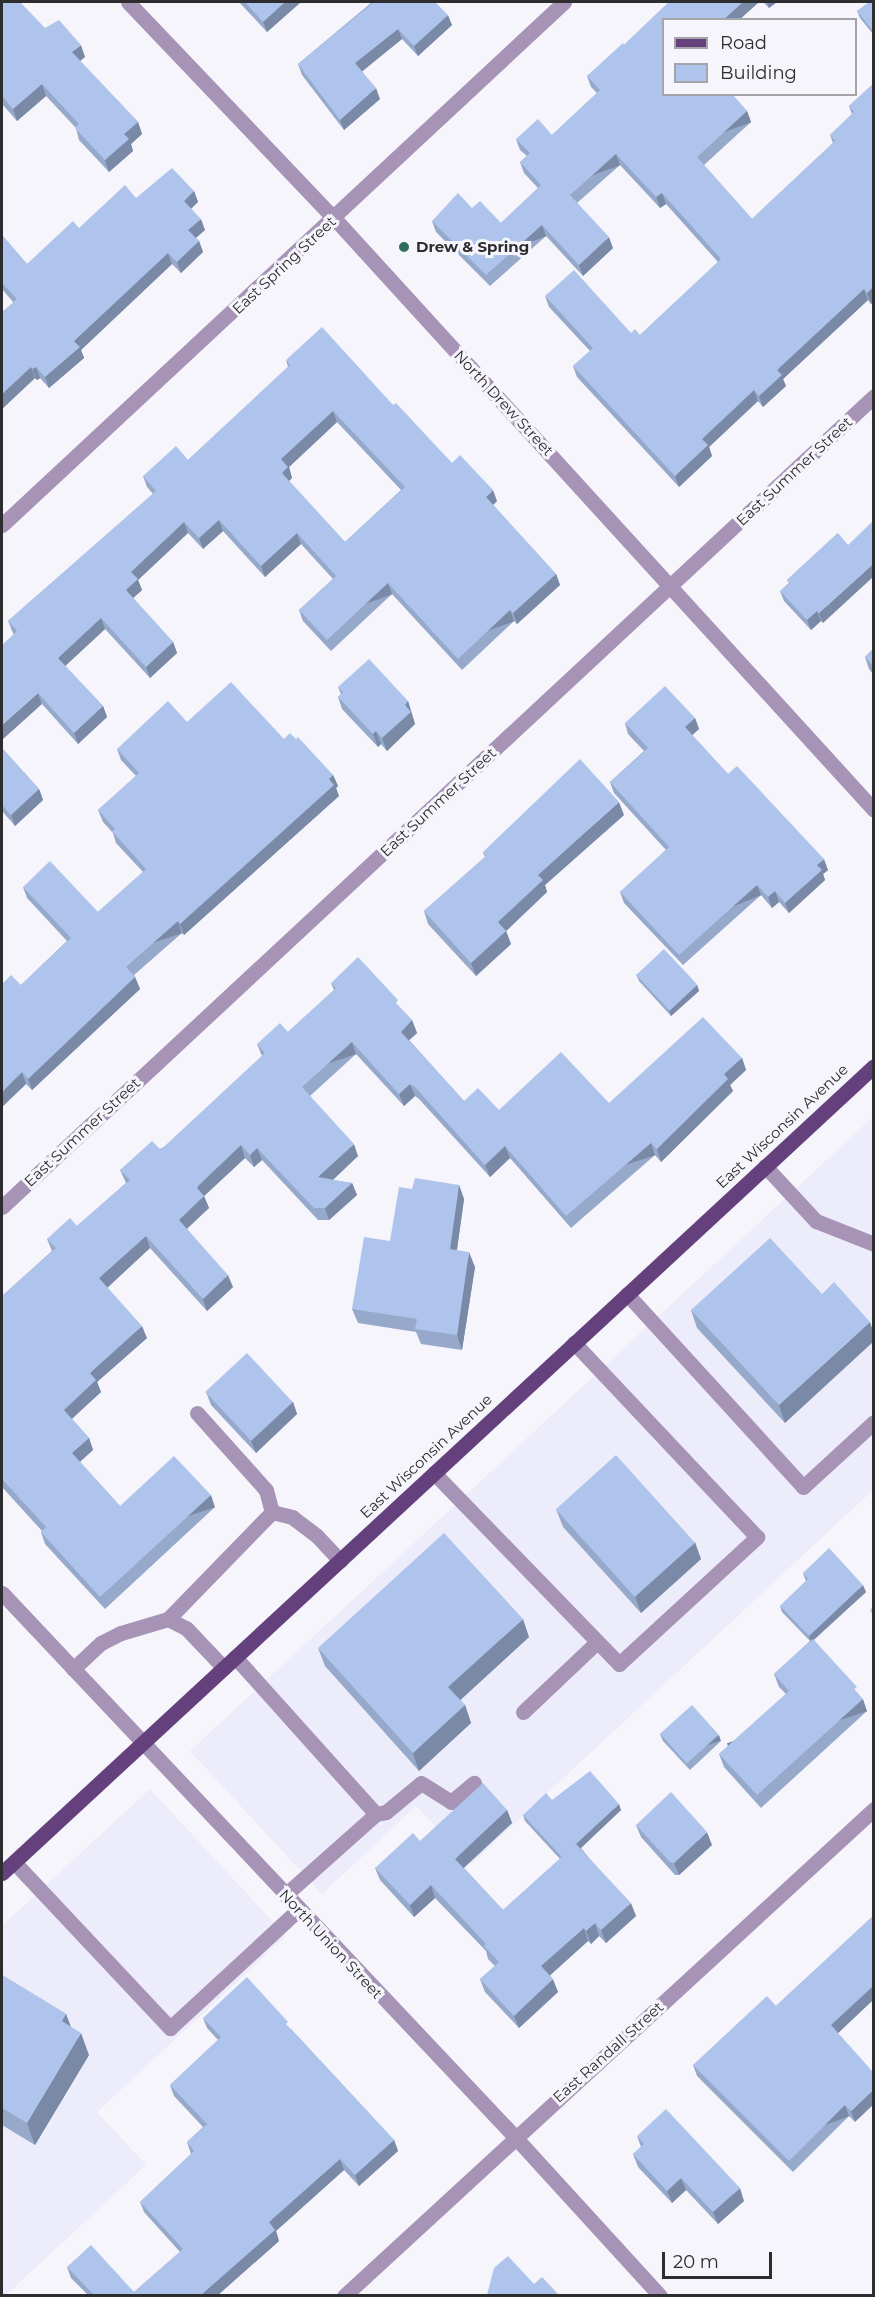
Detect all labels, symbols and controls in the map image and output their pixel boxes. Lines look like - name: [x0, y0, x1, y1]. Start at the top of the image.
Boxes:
- legend: [662, 18, 857, 96]
- text: Road: [720, 32, 767, 54]
- text: Building: [720, 62, 797, 84]
- street label: East Spring Street: [228, 212, 340, 318]
- place label: Drew & Spring: [416, 238, 529, 256]
- marker: Drew & Spring: [397, 240, 411, 254]
- street label: North Drew Street: [451, 347, 557, 459]
- street label: East Summer Street: [732, 413, 856, 529]
- street label: East Summer Street: [376, 744, 500, 860]
- street label: East Wisconsin Avenue: [712, 1060, 852, 1192]
- street label: East Summer Street: [20, 1074, 144, 1190]
- street label: East Wisconsin Avenue: [356, 1390, 496, 1522]
- street label: North Union Street: [276, 1886, 386, 2002]
- street label: East Randall Street: [549, 1998, 667, 2106]
- scale bar: [665, 2240, 774, 2278]
- text: 20 m: [673, 2251, 719, 2273]

